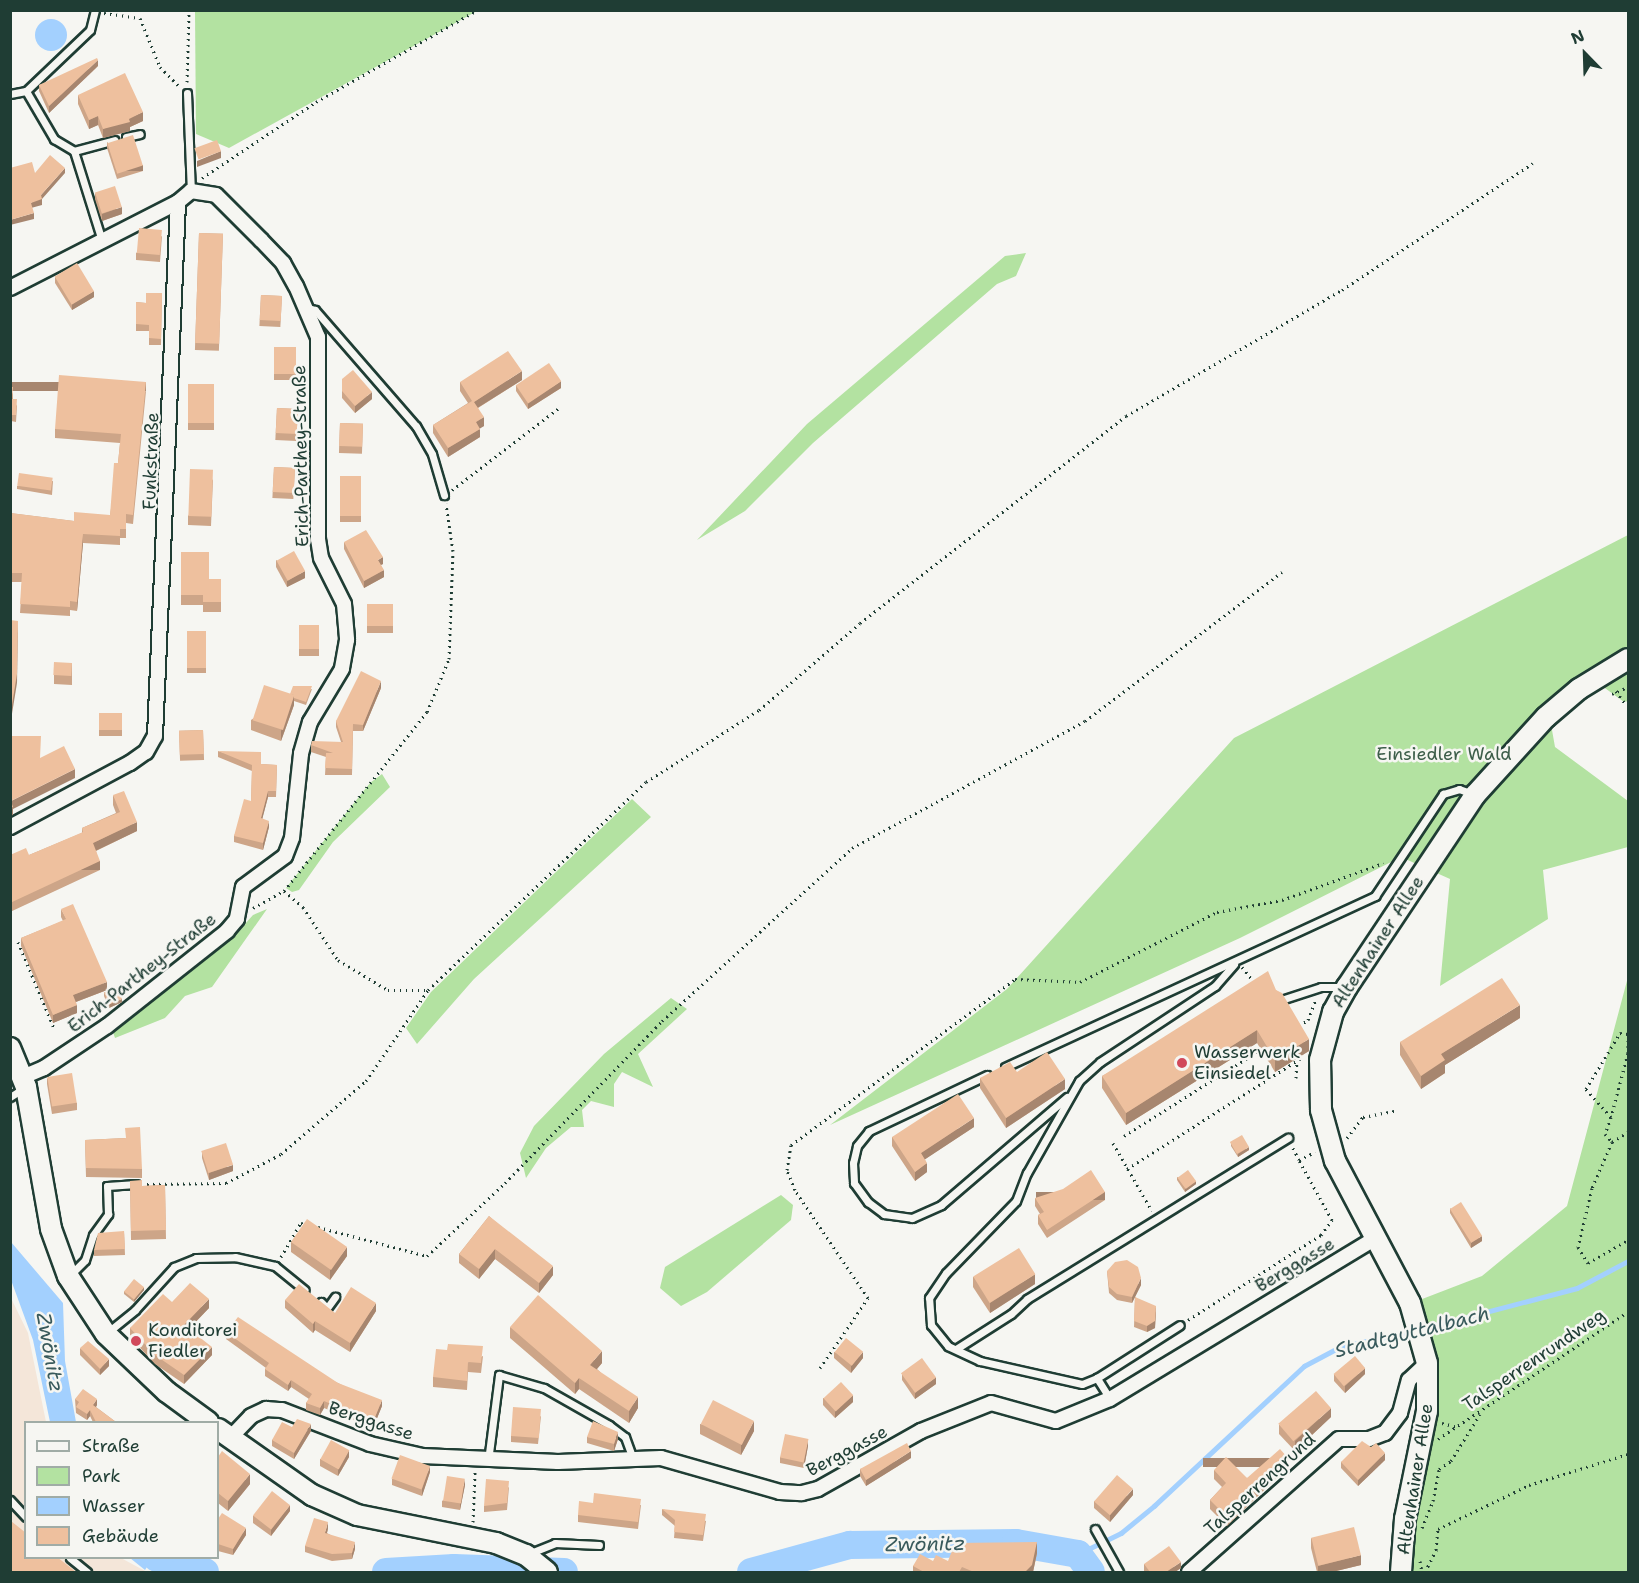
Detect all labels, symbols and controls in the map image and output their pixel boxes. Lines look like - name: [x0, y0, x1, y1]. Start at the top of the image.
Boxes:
- north arrow: [1555, 24, 1615, 84]
- text: N: [1568, 25, 1588, 49]
- street label: Erich-Parthey-Straße: [289, 365, 313, 547]
- street label: Funkstraße: [139, 412, 163, 510]
- park label: Einsiedler Wald: [1376, 743, 1512, 765]
- street label: Altenhainer Allee: [1327, 872, 1429, 1012]
- street label: Erich-Parthey-Straße: [64, 908, 220, 1038]
- place label: Wasserwerk Einsiedel: [1194, 1042, 1301, 1084]
- marker: Wasserwerk Einsiedel: [1175, 1056, 1189, 1070]
- street label: Berggasse: [1252, 1233, 1338, 1297]
- water label: Stadtguttalbach: [1332, 1301, 1492, 1363]
- street label: Talsperrenrundweg: [1459, 1304, 1609, 1416]
- water label: Zwönitz: [31, 1310, 69, 1394]
- place label: Konditorei Fiedler: [148, 1320, 237, 1362]
- marker: Konditorei Fiedler: [129, 1334, 143, 1348]
- street label: Berggasse: [326, 1397, 416, 1445]
- street label: Altenhainer Allee: [1392, 1402, 1438, 1556]
- legend: [24, 1421, 219, 1559]
- street label: Berggasse: [803, 1421, 891, 1481]
- street label: Talsperrengrund: [1200, 1429, 1320, 1539]
- text: Straße: [82, 1434, 140, 1458]
- text: Park: [82, 1464, 121, 1488]
- text: Wasser: [82, 1494, 145, 1518]
- text: Gebäude: [82, 1524, 159, 1548]
- water label: Zwönitz: [885, 1531, 965, 1557]

